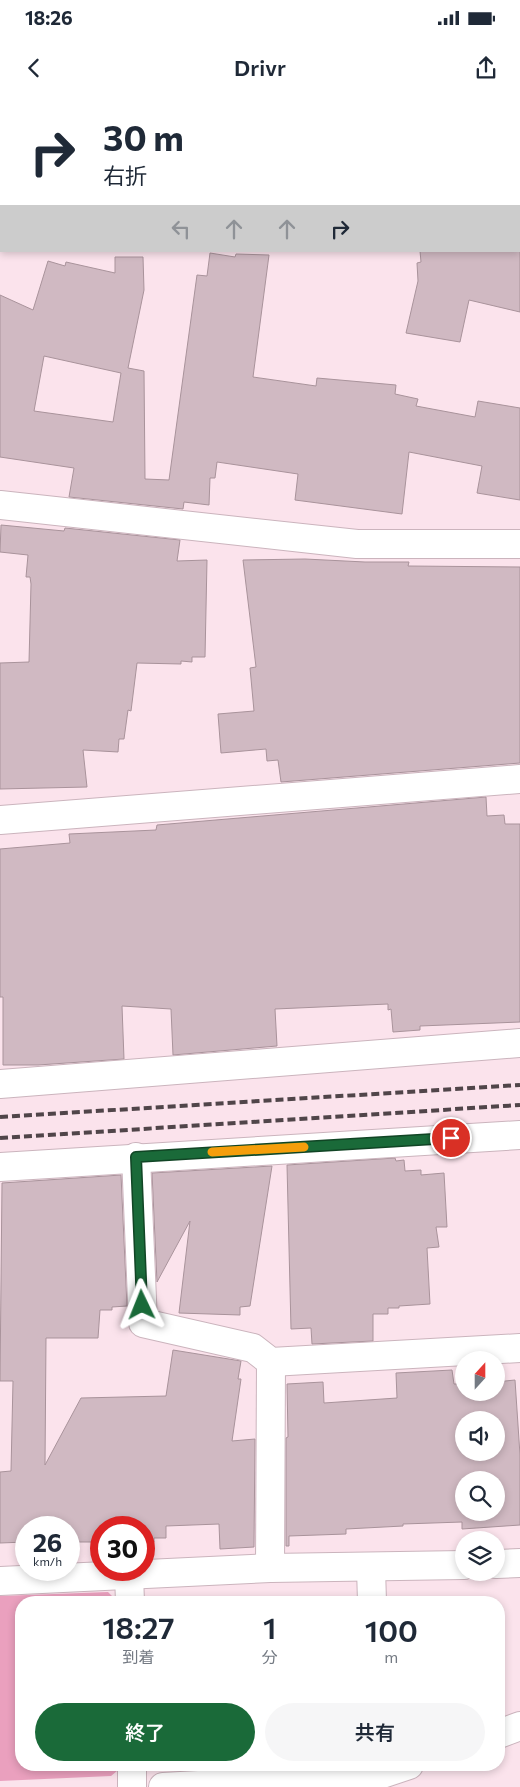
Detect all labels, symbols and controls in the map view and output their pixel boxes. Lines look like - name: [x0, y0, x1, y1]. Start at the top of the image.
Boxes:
- text: 18:26: [25, 6, 73, 29]
- icon: back: [20, 54, 48, 82]
- text: Drivr: [234, 54, 286, 81]
- icon: share: [472, 54, 500, 82]
- text: 30 m: [103, 115, 184, 158]
- icon: right: [20, 120, 85, 185]
- text: 右折: [103, 162, 147, 189]
- icon: left: [167, 215, 195, 243]
- icon: ahead: [220, 215, 248, 243]
- icon: ahead: [273, 215, 301, 243]
- icon: right: [326, 215, 354, 243]
- pin: [430, 1117, 472, 1159]
- icon: arrive: [437, 1124, 465, 1152]
- position arrow: [115, 1278, 167, 1330]
- north arrow: [455, 1351, 505, 1401]
- map controls: [455, 1351, 505, 1581]
- button: sound: [455, 1411, 505, 1461]
- button: search: [455, 1471, 505, 1521]
- speed limit sign: 30: [90, 1516, 155, 1581]
- text: 26: [33, 1527, 62, 1557]
- button: layers: [455, 1531, 505, 1581]
- text: km/h: [33, 1554, 62, 1568]
- text: 18:27: [102, 1608, 175, 1645]
- text: 1: [263, 1608, 276, 1645]
- text: 100: [365, 1611, 418, 1648]
- text: 到着: [122, 1647, 154, 1666]
- text: 分: [262, 1647, 278, 1666]
- text: m: [384, 1647, 398, 1666]
- button: 終了: [35, 1703, 255, 1761]
- button: 共有: [265, 1703, 485, 1761]

